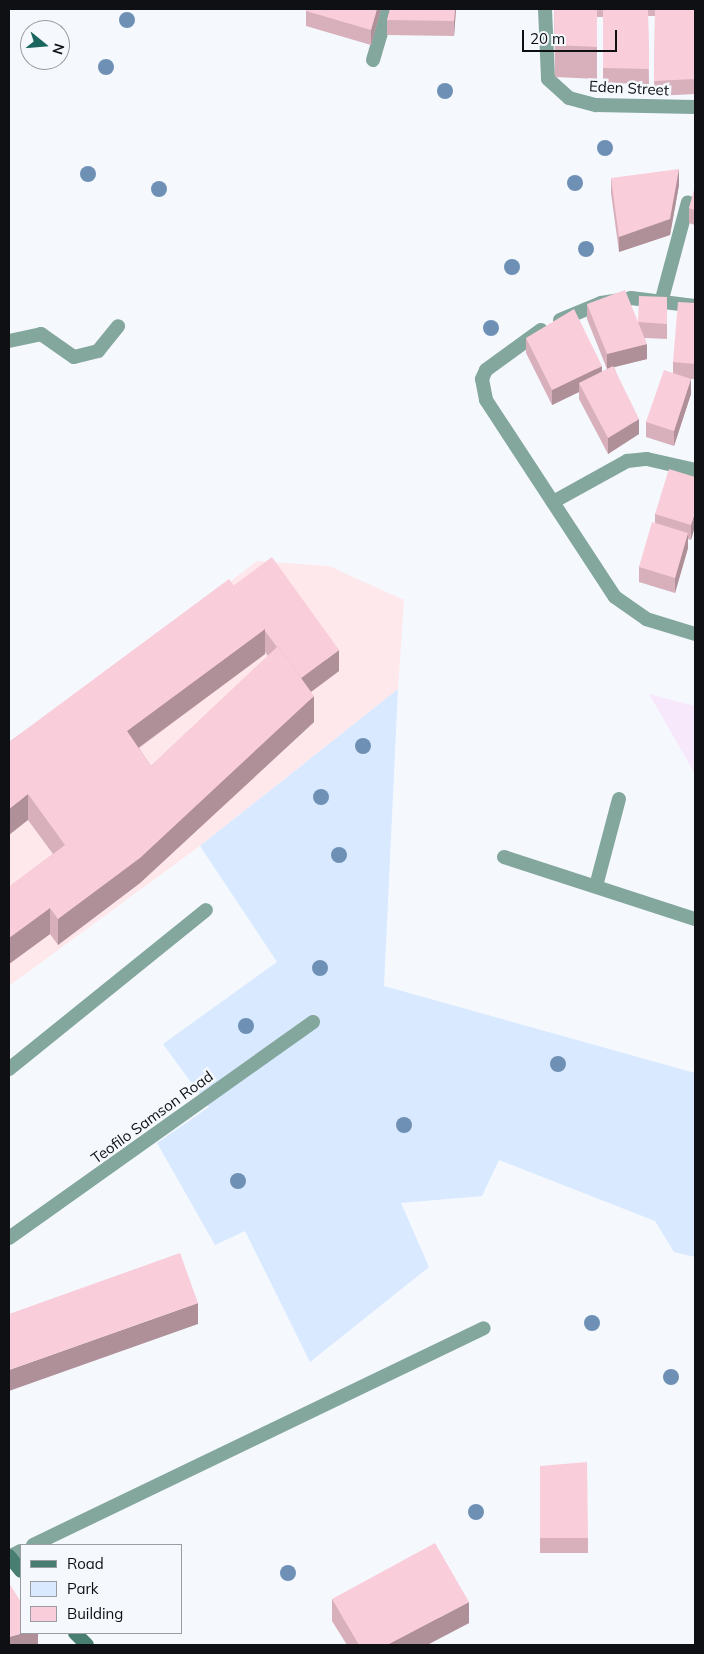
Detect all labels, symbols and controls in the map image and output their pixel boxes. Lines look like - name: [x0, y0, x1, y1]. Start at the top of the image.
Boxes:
- north arrow: [20, 20, 70, 70]
- scale bar: [524, 20, 619, 52]
- text: 20 m: [530, 29, 565, 48]
- text: N: [48, 41, 69, 57]
- street label: Eden Street: [589, 77, 669, 99]
- street label: Teofilo Samson Road: [88, 1067, 216, 1167]
- legend: [20, 1544, 182, 1634]
- text: Road: [67, 1554, 104, 1573]
- text: Park: [67, 1579, 99, 1598]
- text: Building: [67, 1604, 123, 1623]

